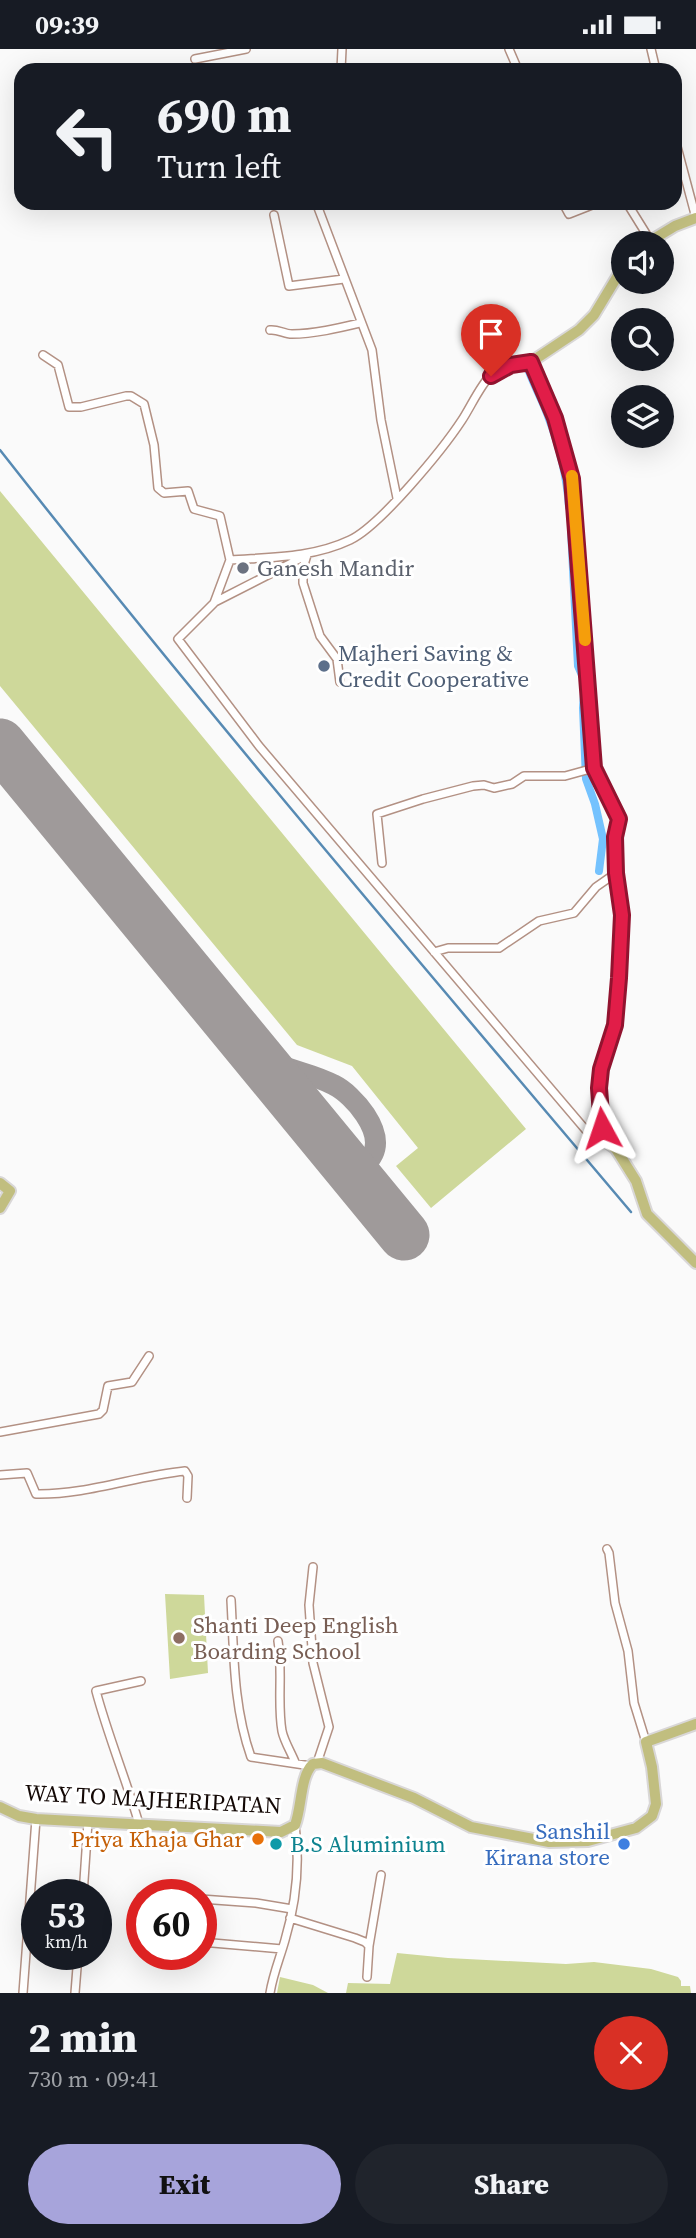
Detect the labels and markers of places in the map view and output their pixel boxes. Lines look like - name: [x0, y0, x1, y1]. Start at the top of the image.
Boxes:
- pin: [461, 304, 521, 376]
- place label: Ganesh Mandir: [257, 552, 415, 584]
- marker: Ganesh Mandir: [235, 560, 251, 576]
- place label: Majheri Saving & Credit Cooperative: [338, 637, 529, 695]
- marker: Majheri Saving & Credit Cooperative: [316, 658, 332, 674]
- place label: Shanti Deep English Boarding School: [193, 1609, 399, 1667]
- marker: Shanti Deep English Boarding School: [171, 1630, 187, 1646]
- place label: Sanshil Kirana store: [484, 1815, 610, 1873]
- place label: Priya Khaja Ghar: [71, 1823, 244, 1855]
- place label: B.S Aluminium: [290, 1828, 446, 1860]
- marker: Priya Khaja Ghar: [250, 1831, 266, 1847]
- marker: B.S Aluminium: [268, 1836, 284, 1852]
- marker: Sanshil Kirana store: [616, 1836, 632, 1852]

